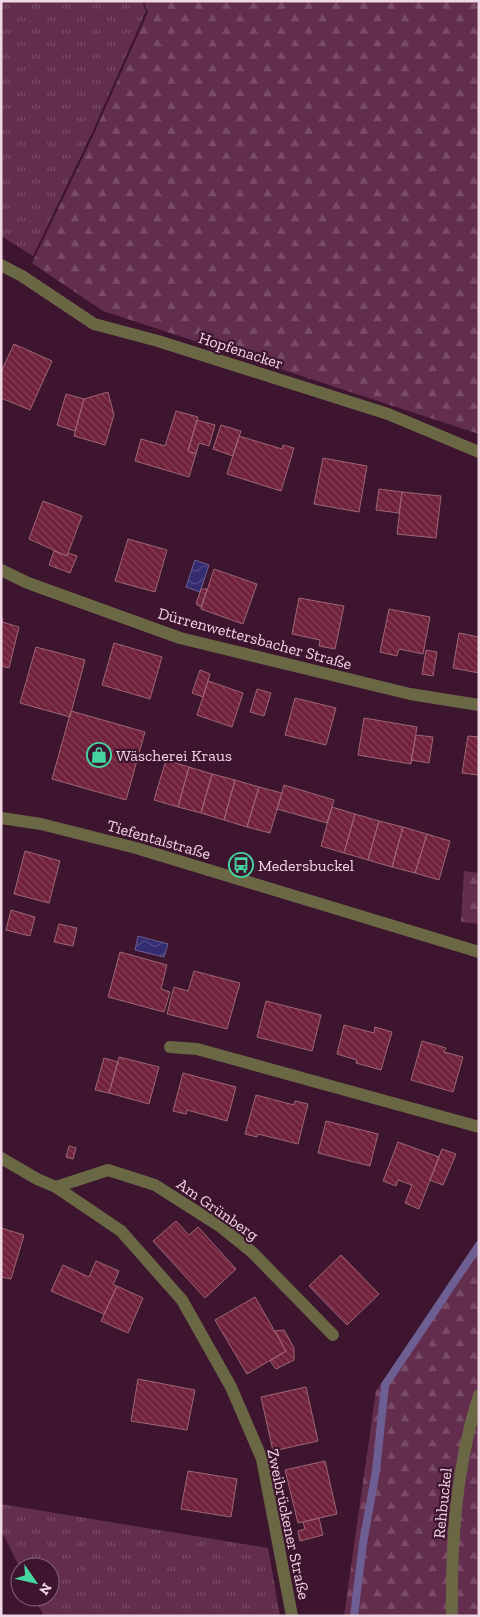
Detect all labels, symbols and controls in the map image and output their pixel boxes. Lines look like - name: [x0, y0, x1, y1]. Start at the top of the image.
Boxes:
- street label: Hopfenacker: [196, 328, 286, 373]
- street label: Dürrenwettersbacher Straße: [156, 603, 354, 674]
- shop icon: Wäscherei Kraus: [86, 742, 112, 768]
- place label: Wäscherei Kraus: [116, 746, 232, 765]
- street label: Tiefentalstraße: [105, 816, 213, 863]
- bus stop icon: Medersbuckel: [228, 852, 254, 878]
- place label: Medersbuckel: [258, 856, 354, 875]
- street label: Am Grünberg: [173, 1174, 262, 1245]
- street label: Zweibrückener Straße: [263, 1447, 314, 1601]
- street label: Rehbuckel: [429, 1467, 456, 1539]
- north arrow: [10, 1557, 60, 1607]
- text: N: [35, 1580, 55, 1598]

